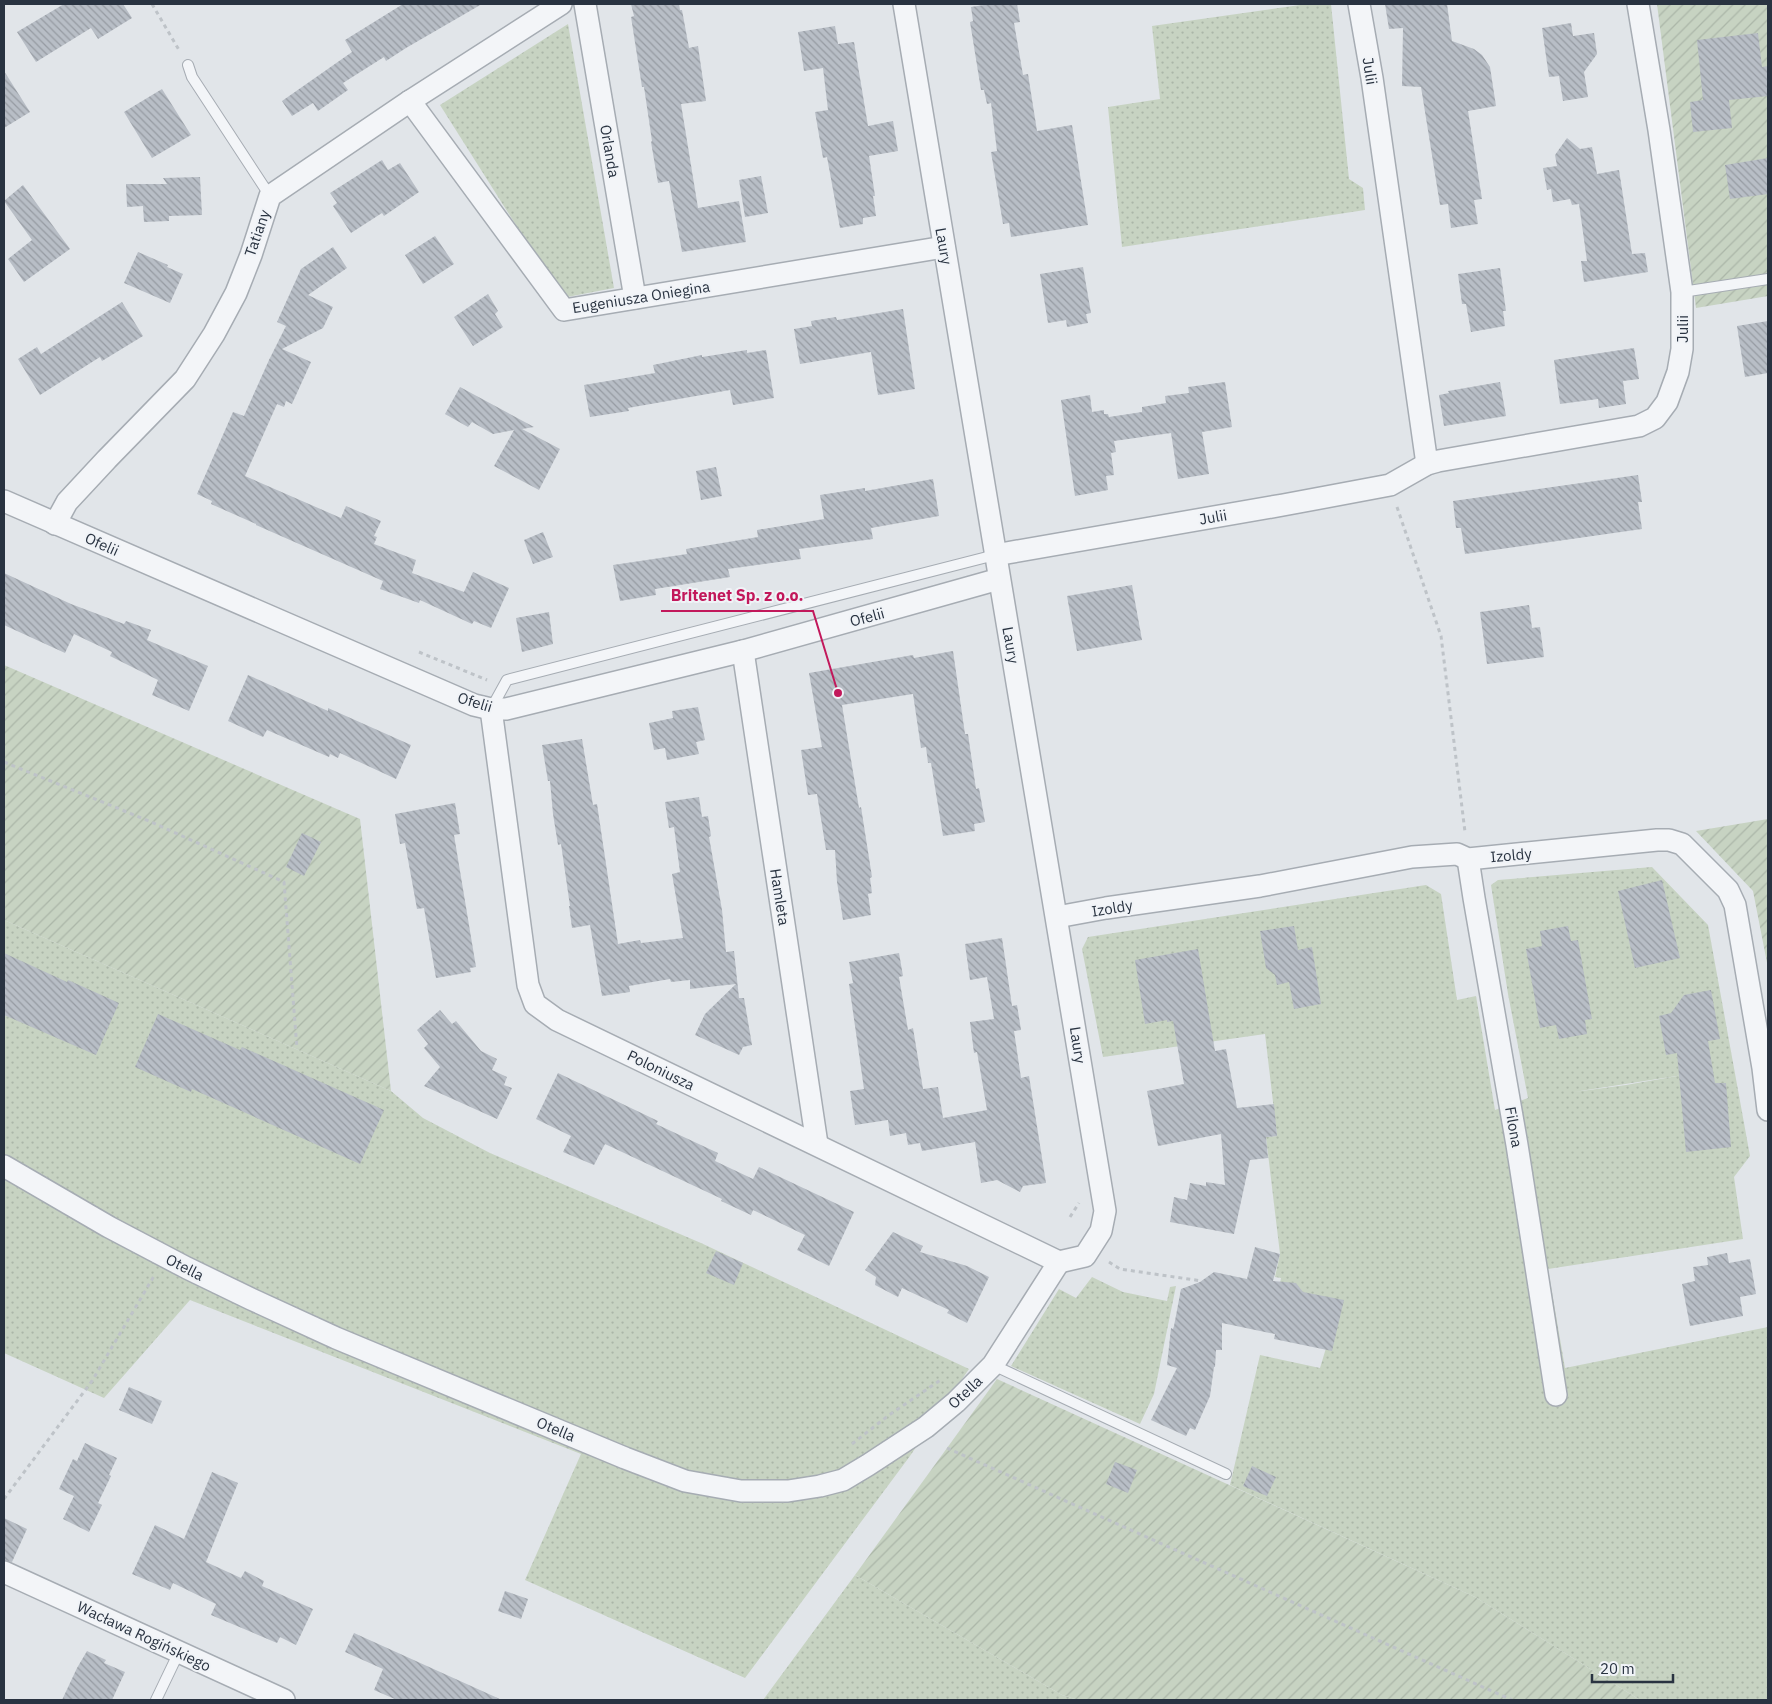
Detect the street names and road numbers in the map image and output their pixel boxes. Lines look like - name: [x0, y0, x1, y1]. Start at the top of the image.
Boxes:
- street label: Julii: [1358, 56, 1382, 86]
- street label: Orlanda: [596, 123, 624, 179]
- street label: Tatiany: [240, 207, 274, 259]
- street label: Laury: [931, 226, 957, 266]
- street label: Eugeniusza Oniegina: [571, 277, 711, 317]
- street label: Julii: [1673, 315, 1692, 343]
- street label: Julii: [1198, 505, 1228, 529]
- street label: Ofelii: [82, 528, 122, 560]
- street label: Ofelii: [848, 603, 886, 631]
- street label: Laury: [998, 625, 1024, 665]
- street label: Ofelii: [455, 688, 495, 716]
- street label: Izoldy: [1490, 844, 1533, 866]
- street label: Hamleta: [766, 867, 794, 927]
- street label: Izoldy: [1090, 895, 1134, 921]
- street label: Laury: [1066, 1025, 1090, 1065]
- street label: Poloniusza: [624, 1046, 698, 1094]
- street label: Filona: [1501, 1105, 1527, 1149]
- street label: Otella: [163, 1249, 207, 1285]
- street label: Otella: [944, 1371, 986, 1413]
- street label: Otella: [534, 1412, 578, 1446]
- street label: Wacława Rogińskiego: [74, 1597, 214, 1675]

